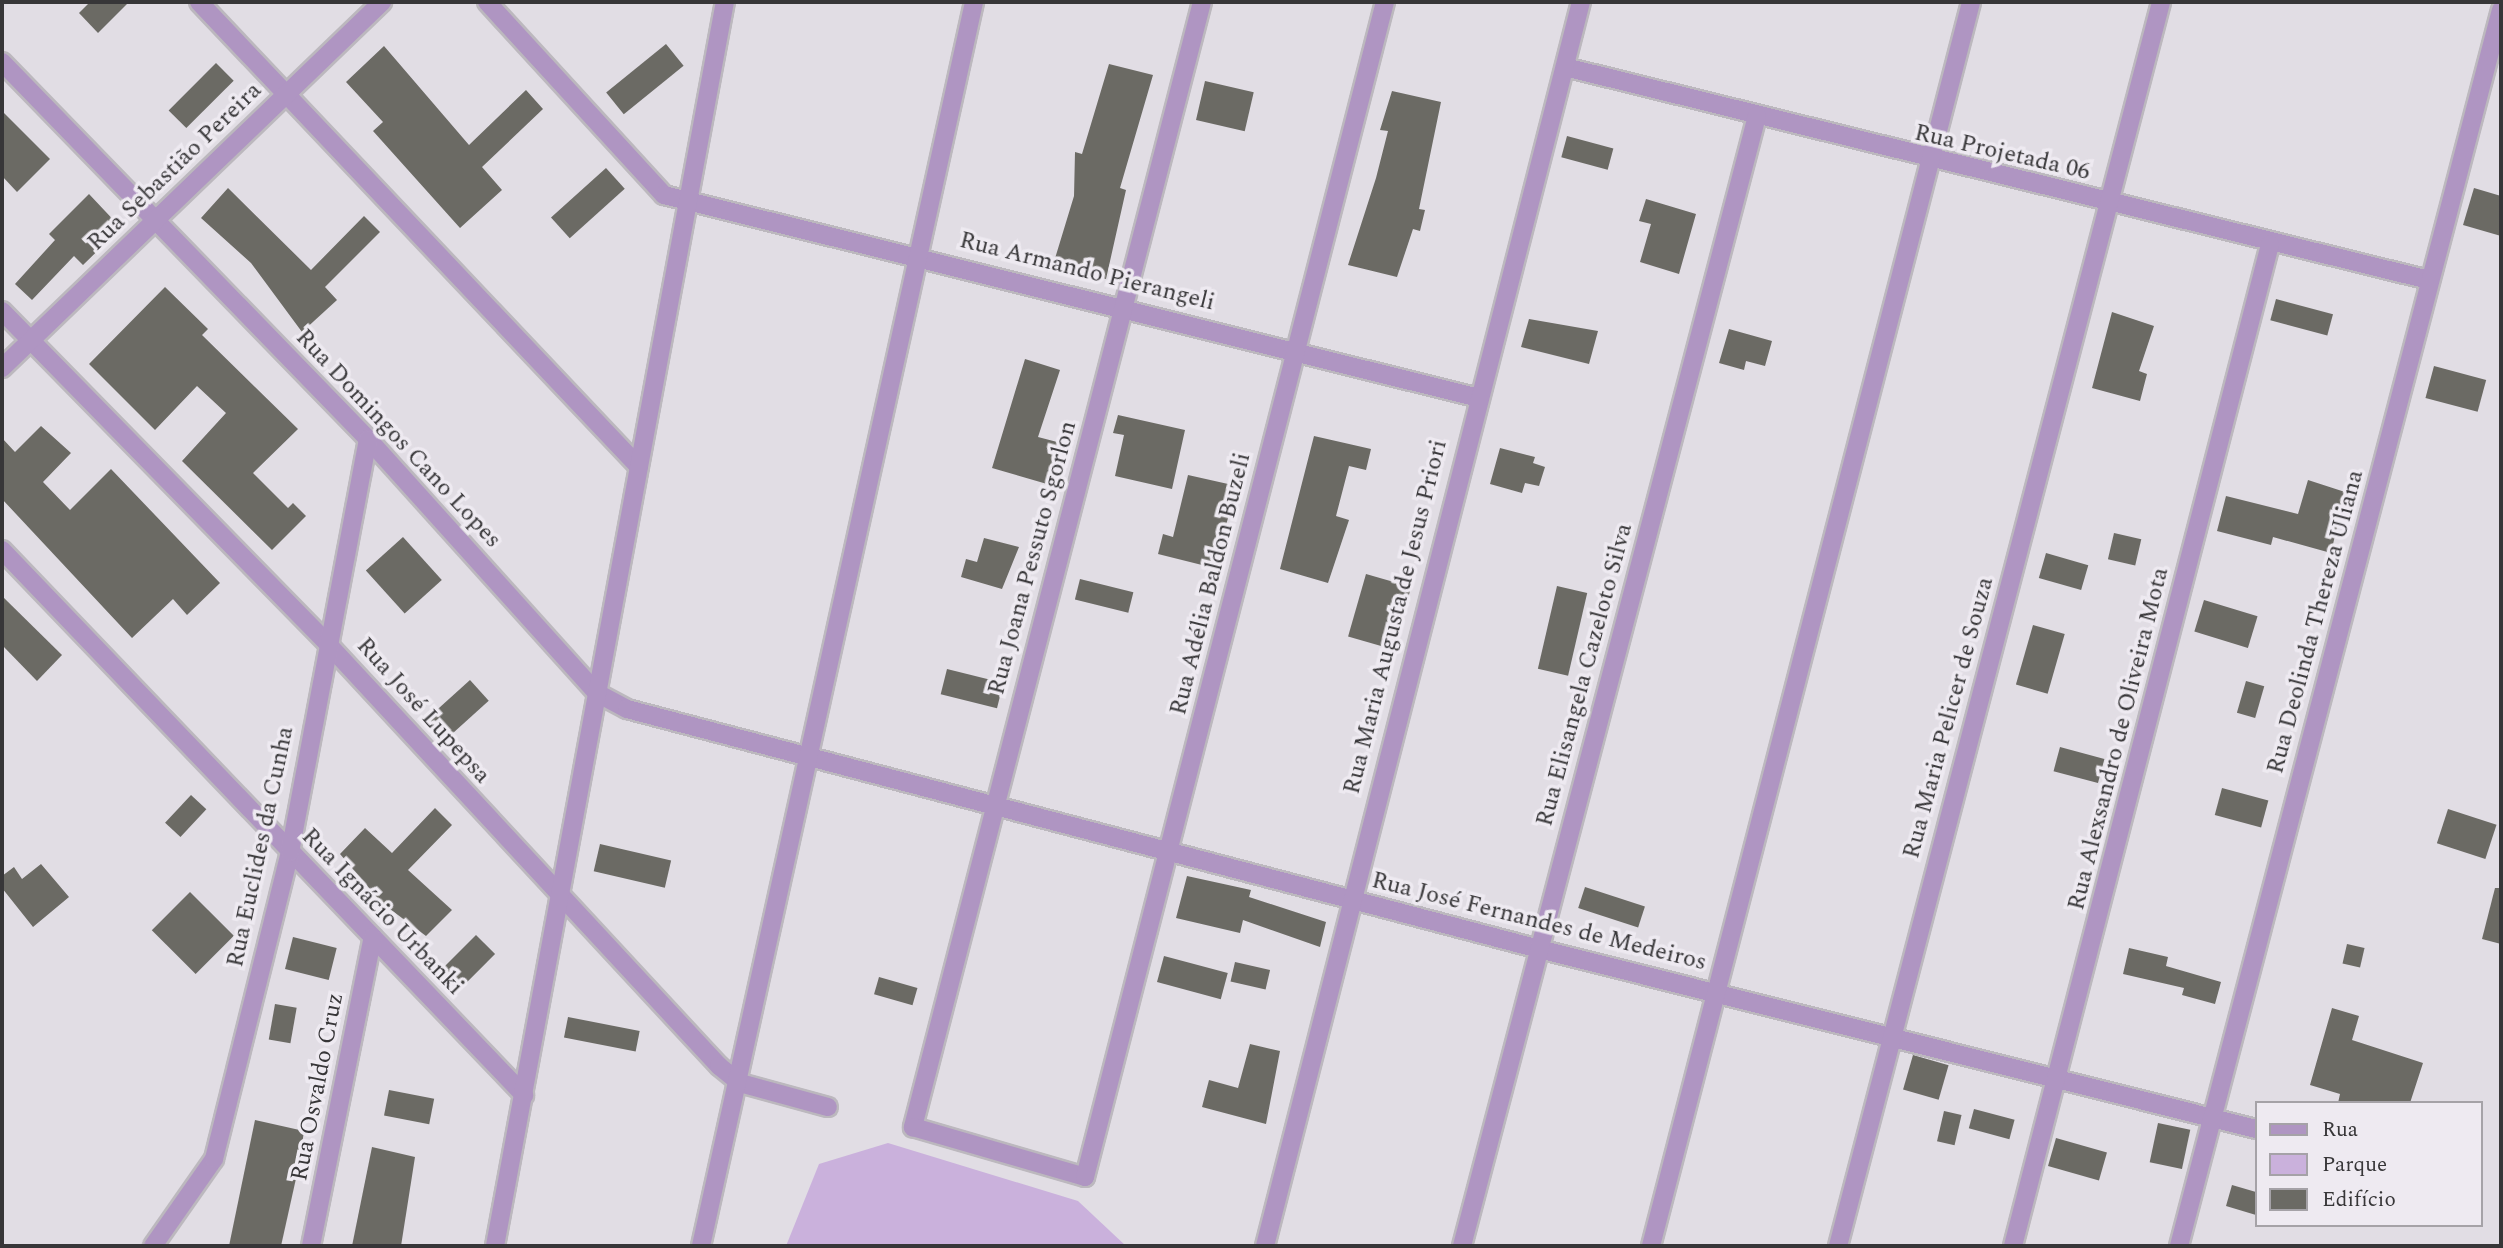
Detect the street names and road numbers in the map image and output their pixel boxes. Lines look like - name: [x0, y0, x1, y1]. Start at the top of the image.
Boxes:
- street label: Rua Sebastião Pereira: [82, 77, 268, 257]
- street label: Rua Projetada 06: [1911, 119, 2093, 187]
- street label: Rua Armando Pierangeli: [956, 226, 1218, 318]
- street label: Rua Domingos Cano Lopes: [289, 324, 507, 554]
- street label: Rua Joana Pessuto Sgorlon: [983, 418, 1083, 698]
- street label: Rua Maria Augusta de Jesus Priori: [1338, 437, 1454, 797]
- street label: Rua Adélia Baldon Buzeli: [1164, 450, 1258, 718]
- street label: Rua Deolinda Thereza Uliana: [2262, 467, 2370, 777]
- street label: Rua Elisangela Cazeloto Silva: [1531, 520, 1639, 830]
- street label: Rua Alexsandro de Oliveira Mota: [2062, 565, 2176, 913]
- street label: Rua Maria Pelicer de Souza: [1898, 574, 2000, 862]
- street label: Rua José Lupepsa: [350, 632, 496, 790]
- street label: Rua Euclides da Cunha: [221, 724, 301, 970]
- street label: Rua Ignácio Urbanki: [295, 823, 469, 1001]
- street label: Rua José Fernandes de Medeiros: [1369, 866, 1709, 978]
- street label: Rua Osvaldo Cruz: [286, 990, 350, 1184]

